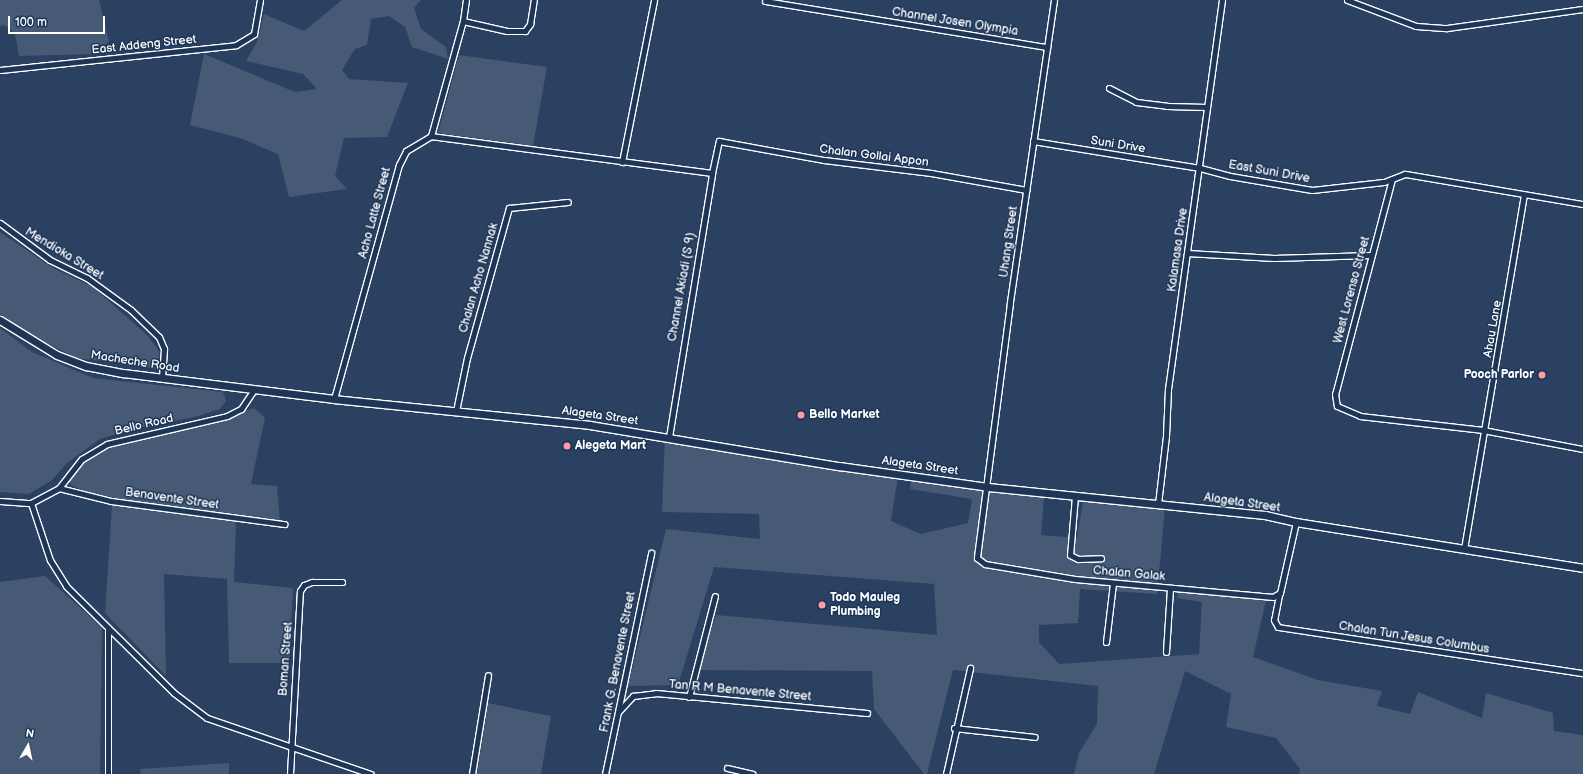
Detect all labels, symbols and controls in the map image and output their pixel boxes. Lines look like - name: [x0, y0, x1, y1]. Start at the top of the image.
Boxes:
- street label: Channel Josen Olympia: [891, 5, 1019, 39]
- scale bar: [10, 8, 107, 34]
- text: 100 m: [15, 15, 47, 30]
- street label: East Addeng Street: [91, 32, 197, 58]
- street label: Suni Drive: [1090, 134, 1146, 156]
- street label: Chalan Gollai Appon: [818, 142, 930, 170]
- street label: East Suni Drive: [1227, 158, 1311, 186]
- street label: Acho Latte Street: [356, 166, 394, 260]
- street label: Uhang Street: [997, 205, 1021, 279]
- street label: Kalamasa Drive: [1165, 207, 1191, 293]
- street label: Chalan Acho Nannak: [456, 221, 502, 335]
- street label: Mendioka Street: [22, 225, 106, 283]
- street label: Channel Akiadi (S 9): [665, 231, 699, 343]
- street label: West Lorenso Street: [1331, 235, 1373, 345]
- street label: Ahau Lane: [1481, 299, 1505, 359]
- street label: Macheche Road: [90, 348, 180, 376]
- place label: Pooch Parlor: [1464, 368, 1534, 382]
- marker: Pooch Parlor: [1537, 370, 1547, 380]
- street label: Alageta Street: [561, 404, 639, 428]
- place label: Bello Market: [809, 408, 879, 422]
- marker: Bello Market: [796, 410, 806, 420]
- street label: Bello Road: [113, 411, 175, 439]
- place label: Alegeta Mart: [575, 439, 646, 453]
- marker: Alegeta Mart: [562, 441, 572, 451]
- street label: Alageta Street: [881, 454, 959, 478]
- street label: Benavente Street: [124, 485, 220, 513]
- street label: Alageta Street: [1203, 491, 1281, 515]
- street label: Chalan Galak: [1092, 564, 1166, 584]
- street label: Frank G. Benavente Street: [597, 590, 639, 734]
- place label: Todo Mauleg Plumbing: [830, 591, 900, 619]
- marker: Todo Mauleg Plumbing: [817, 600, 827, 610]
- street label: Chalan Tun Jesus Columbus: [1337, 619, 1491, 657]
- street label: Boman Street: [276, 621, 296, 697]
- street label: Tan R M Benavente Street: [668, 678, 812, 704]
- north arrow: [8, 726, 48, 766]
- text: N: [25, 727, 35, 741]

